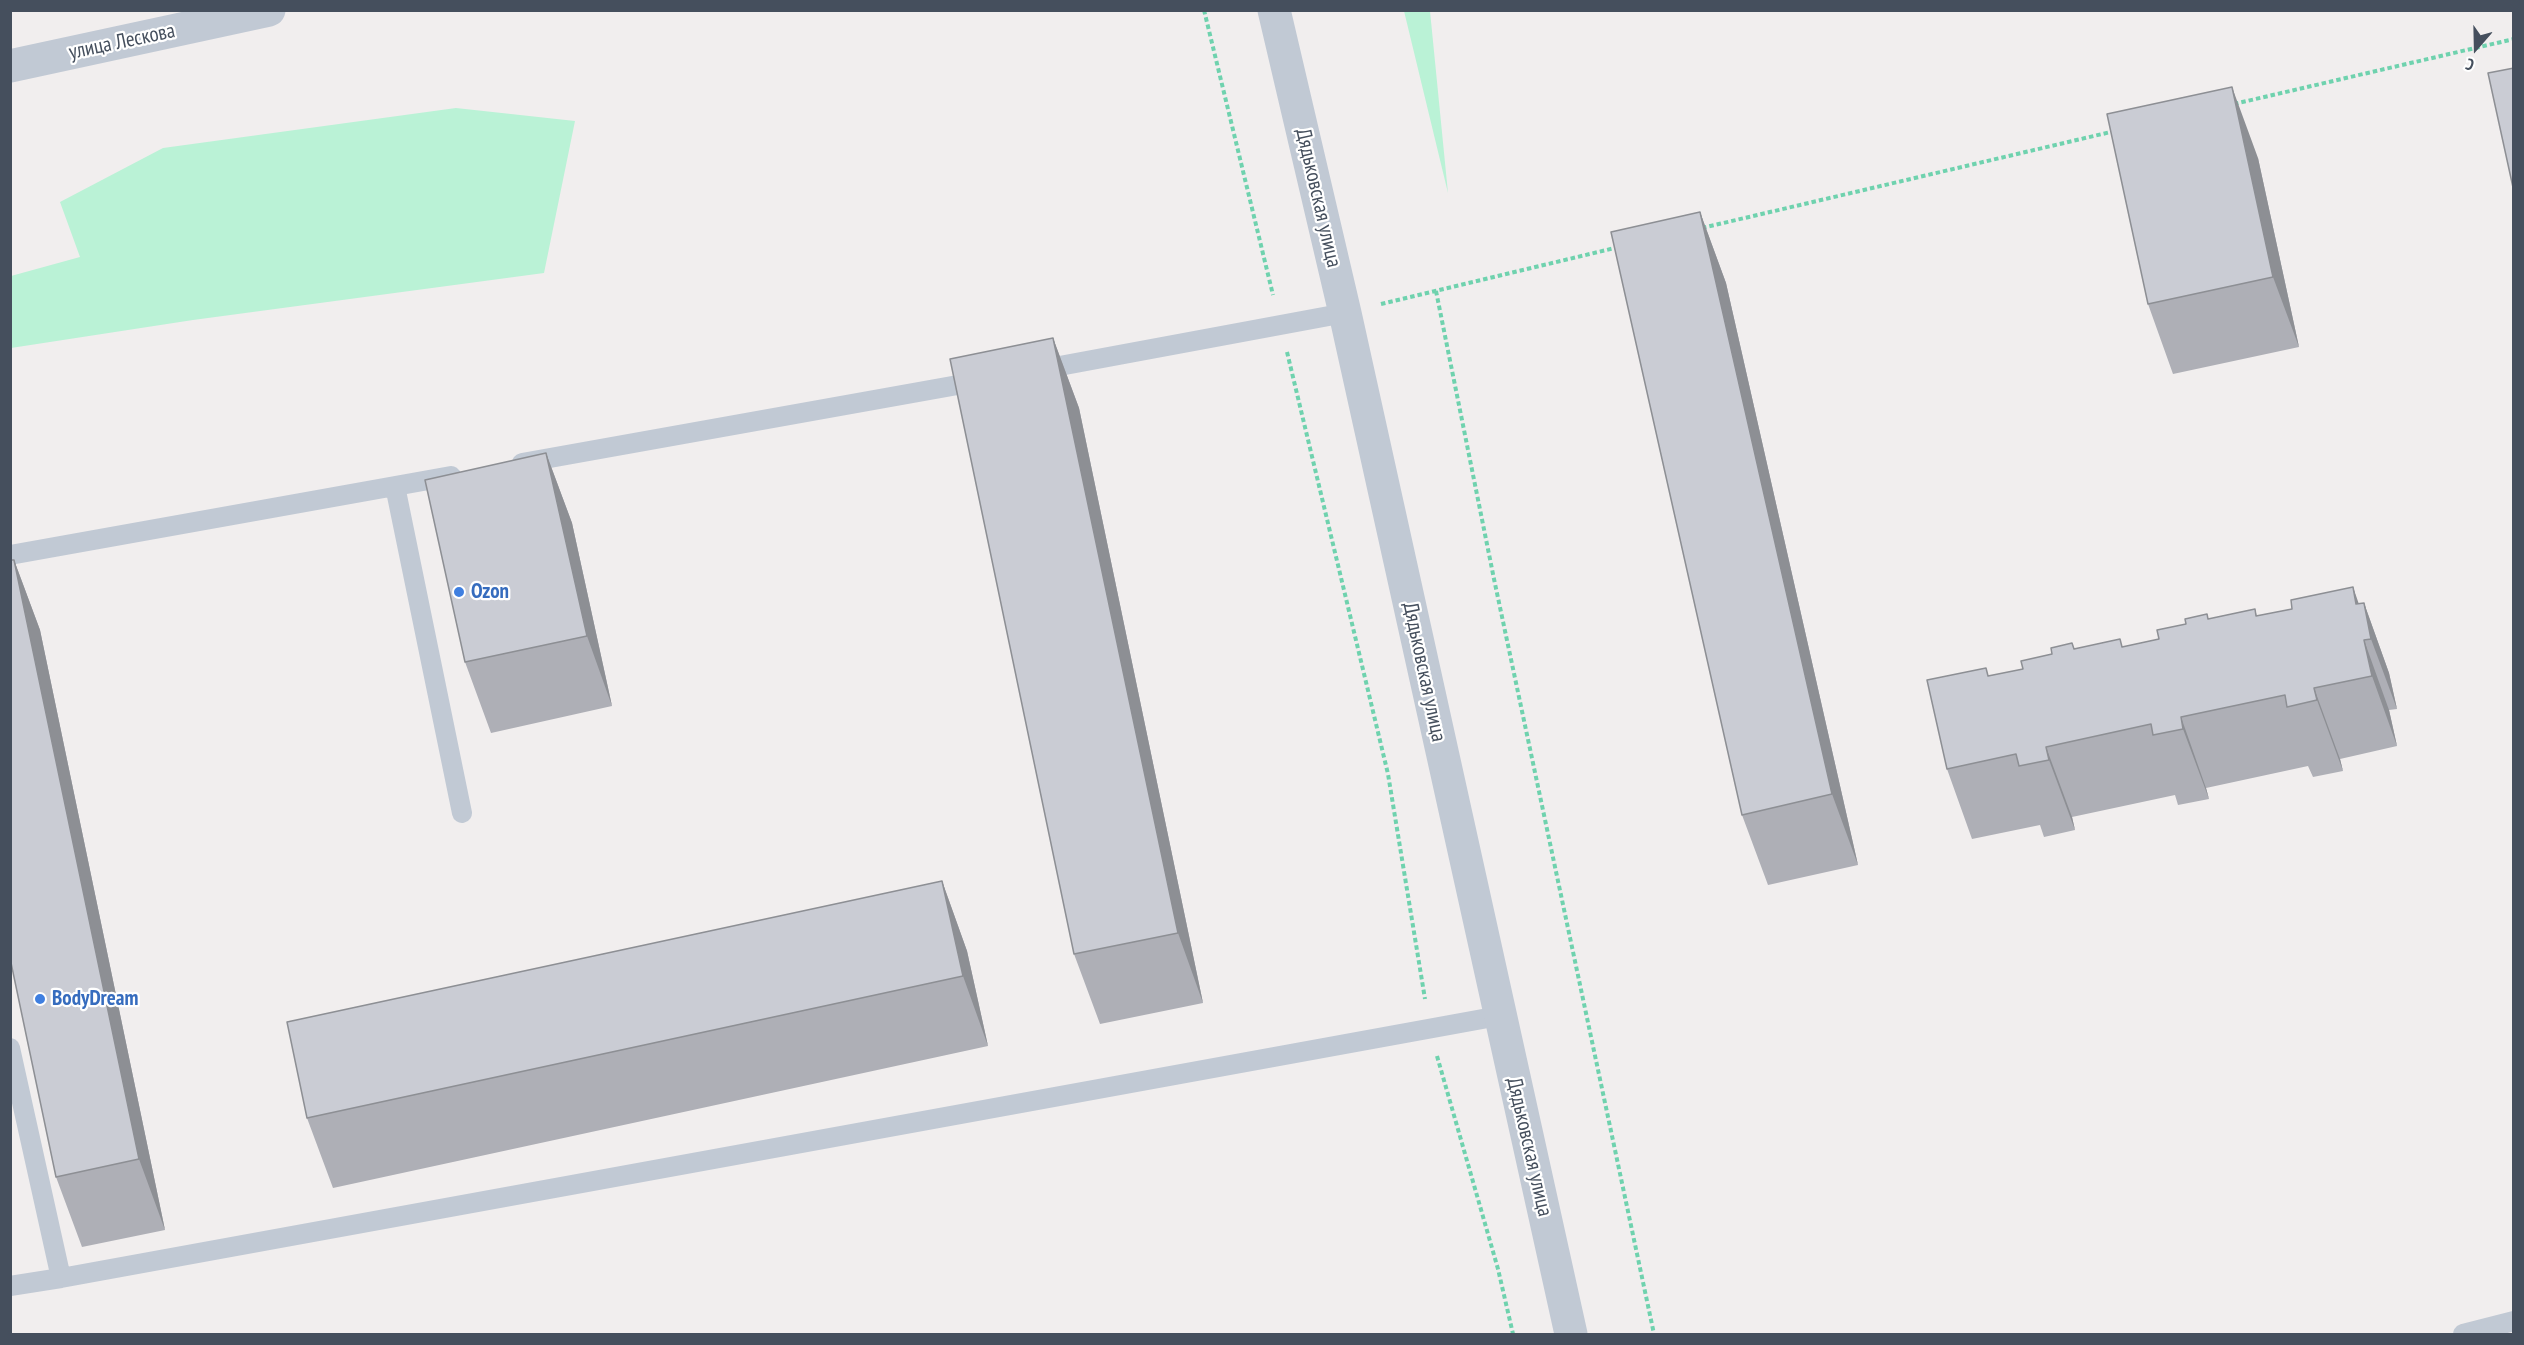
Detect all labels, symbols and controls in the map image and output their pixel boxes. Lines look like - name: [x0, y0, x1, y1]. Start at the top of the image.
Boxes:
- street label: улица Лескова: [67, 18, 177, 66]
- north arrow: [2446, 18, 2506, 78]
- text: С: [2463, 54, 2477, 76]
- street label: Дядьковская улица: [1290, 126, 1346, 270]
- place label: Ozon: [471, 579, 509, 605]
- marker: Ozon: [452, 585, 466, 599]
- street label: Дядьковская улица: [1397, 600, 1451, 744]
- place label: BodyDream: [52, 986, 138, 1012]
- marker: BodyDream: [33, 992, 47, 1006]
- street label: Дядьковская улица: [1501, 1075, 1557, 1219]

